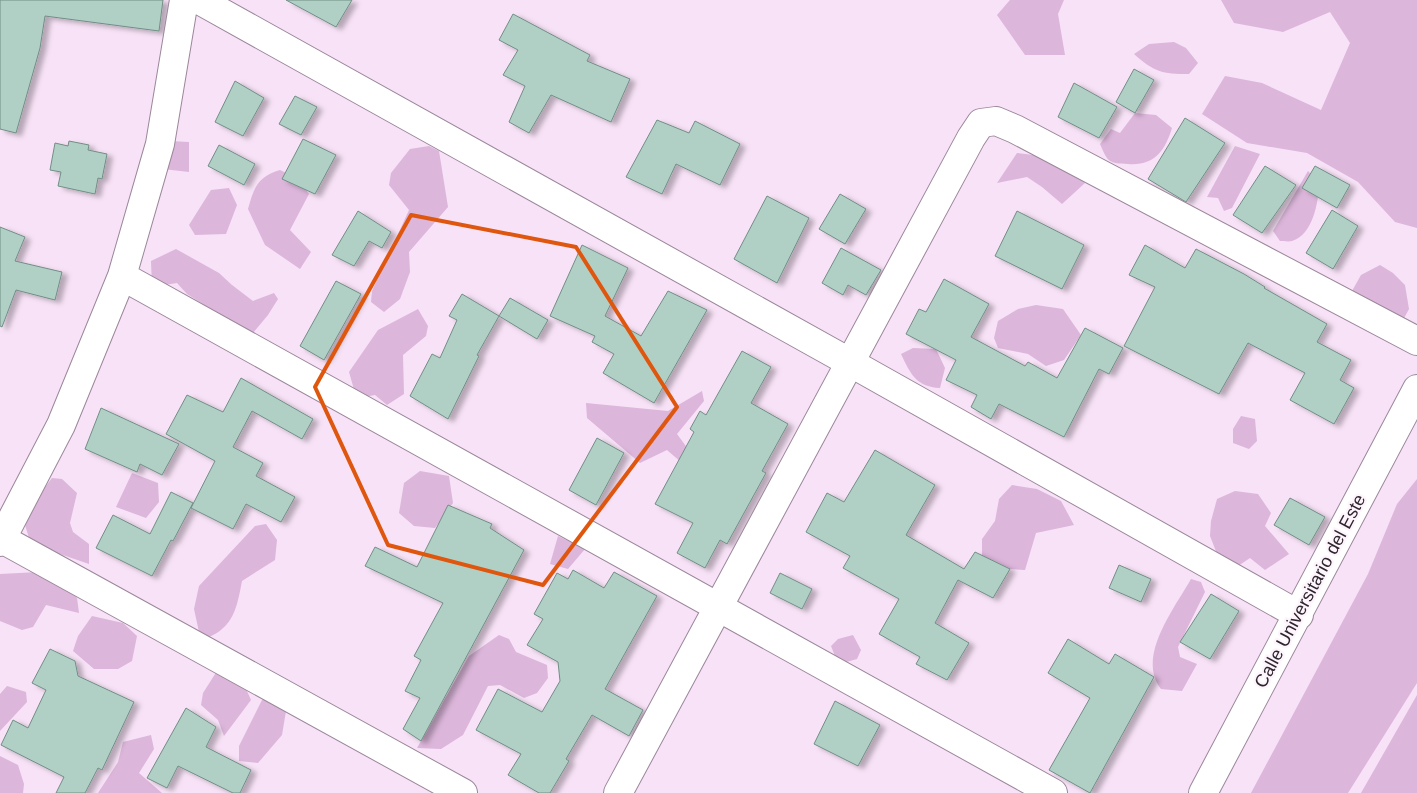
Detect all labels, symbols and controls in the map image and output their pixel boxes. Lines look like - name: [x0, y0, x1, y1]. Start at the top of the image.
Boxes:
- street label: Calle Universitario del Este: [1250, 491, 1370, 691]

